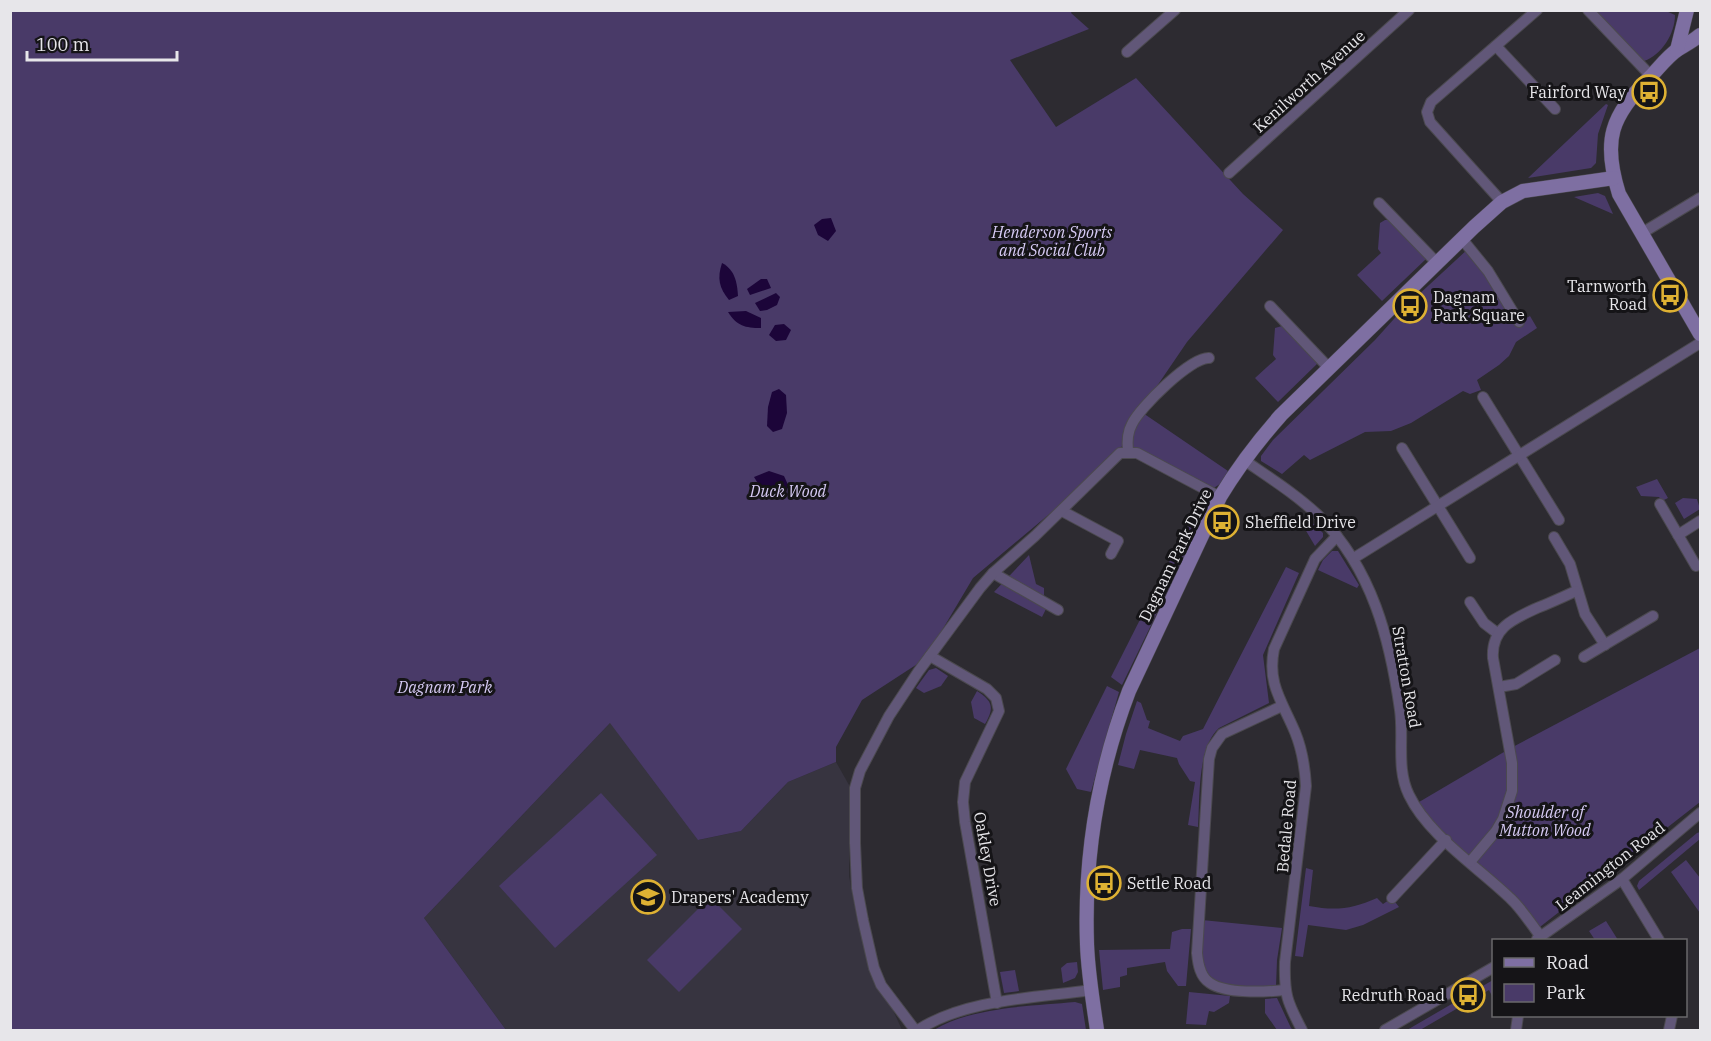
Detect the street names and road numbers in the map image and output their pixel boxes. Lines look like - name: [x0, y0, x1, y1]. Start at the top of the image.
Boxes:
- street label: Kenilworth Avenue: [1249, 25, 1369, 137]
- street label: Dagnam Park Drive: [1134, 485, 1216, 625]
- street label: Stratton Road: [1388, 625, 1426, 730]
- street label: Bedale Road: [1272, 778, 1300, 873]
- street label: Oakley Drive: [970, 810, 1006, 908]
- street label: Leamington Road: [1551, 817, 1669, 915]

